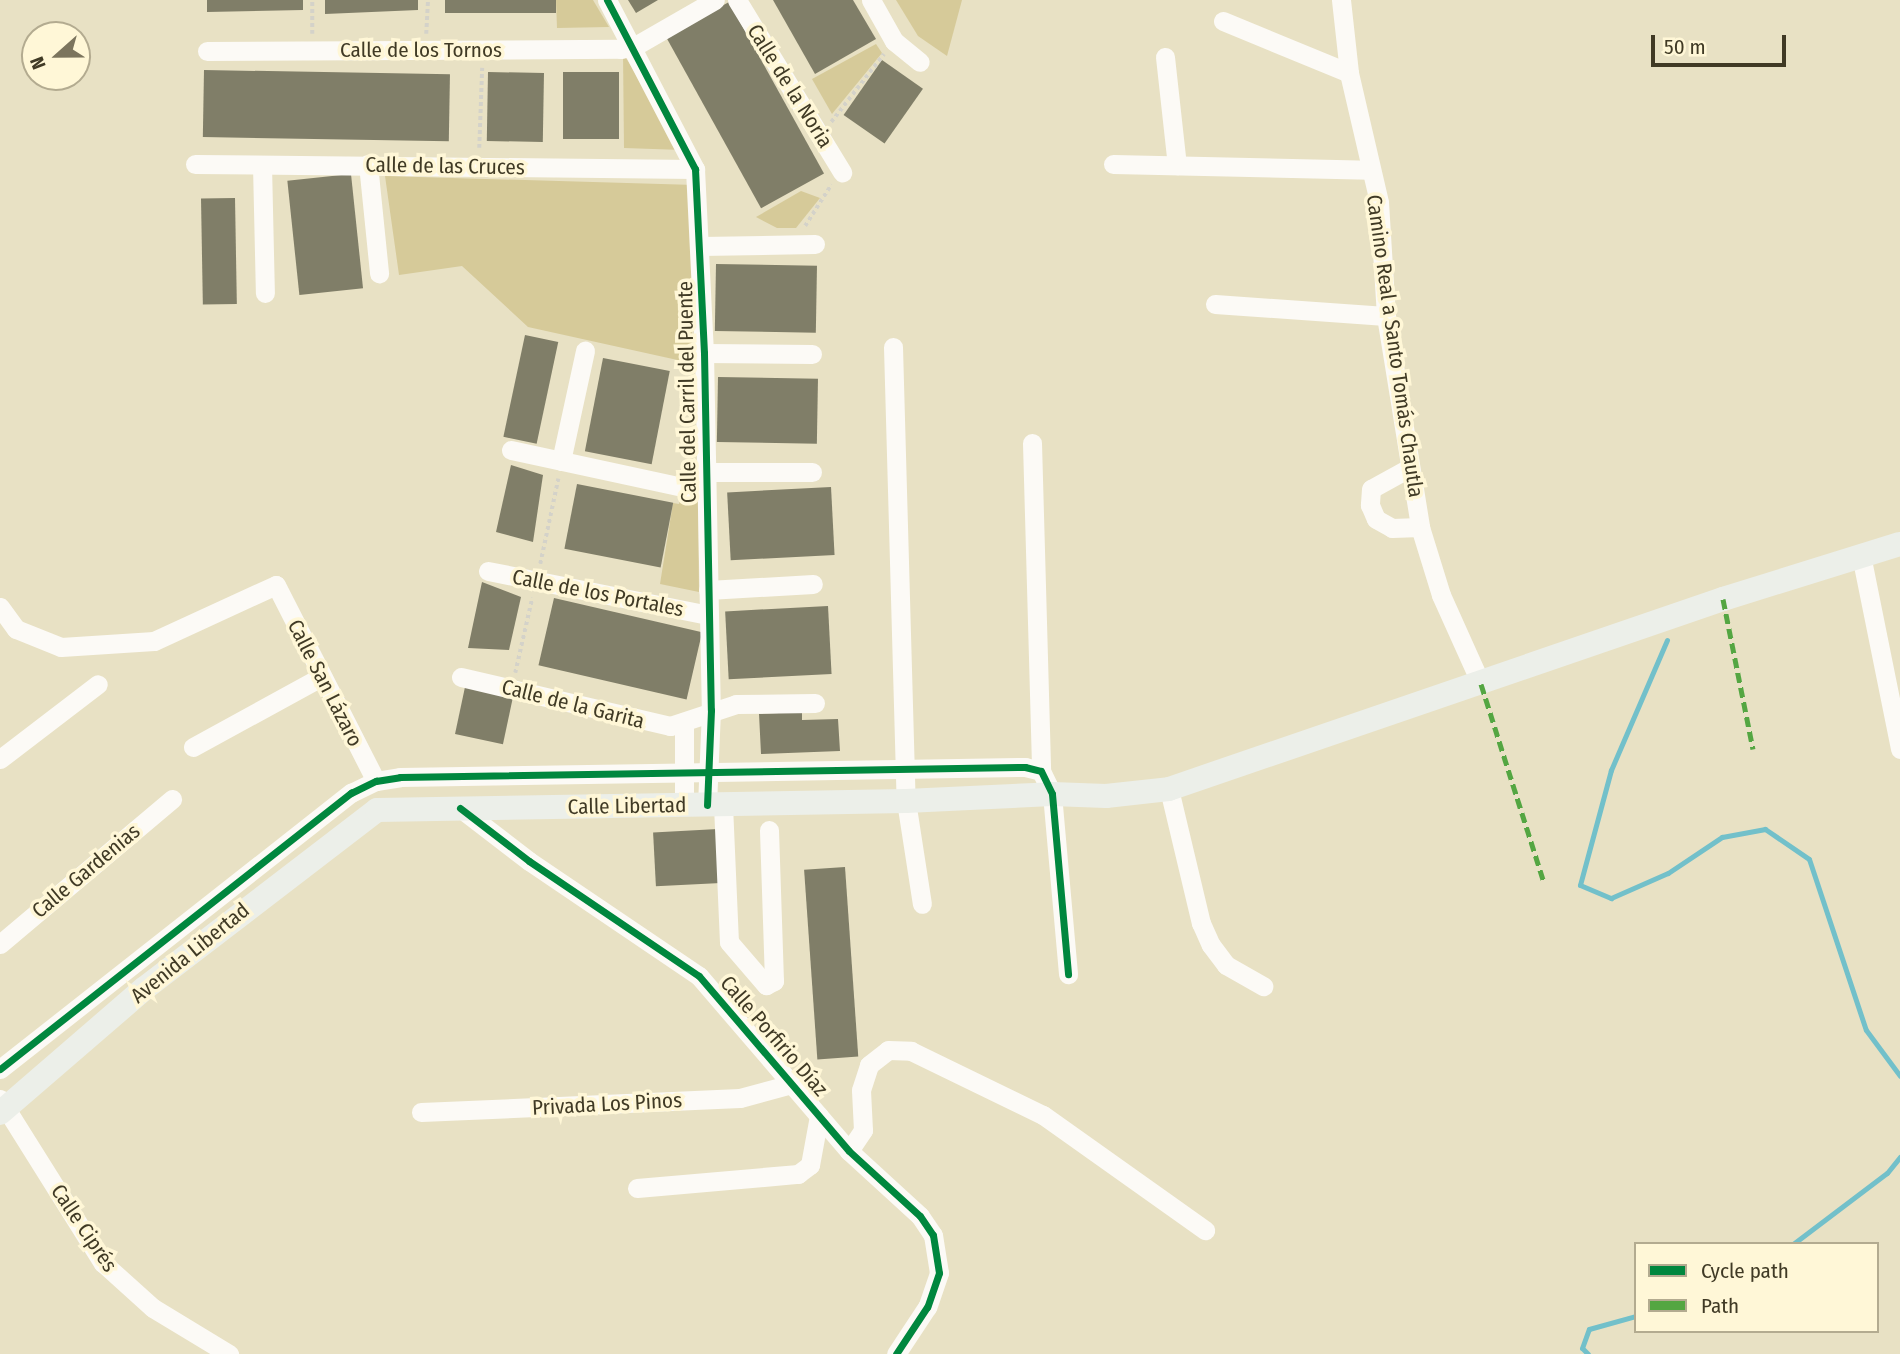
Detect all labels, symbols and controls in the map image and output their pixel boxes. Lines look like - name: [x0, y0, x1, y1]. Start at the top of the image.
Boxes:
- street label: Calle de la Noria: [742, 20, 838, 152]
- north arrow: [21, 21, 91, 91]
- scale bar: [1655, 21, 1790, 65]
- text: 50 m: [1664, 34, 1706, 60]
- street label: Calle de los Tornos: [340, 37, 502, 63]
- text: N: [25, 54, 51, 72]
- street label: Calle de las Cruces: [365, 152, 525, 180]
- street label: Camino Real a Santo Tomás Chautla: [1361, 193, 1429, 499]
- street label: Calle del Carril del Puente: [672, 281, 702, 503]
- street label: Calle de los Portales: [510, 564, 686, 622]
- street label: Calle San Lázaro: [282, 615, 368, 751]
- street label: Calle de la Garita: [499, 674, 647, 734]
- street label: Calle Libertad: [568, 792, 686, 820]
- street label: Calle Gardenias: [27, 819, 145, 923]
- street label: Avenida Libertad: [126, 898, 254, 1008]
- street label: Calle Porfirio Díaz: [715, 971, 833, 1101]
- street label: Privada Los Pinos: [531, 1087, 683, 1121]
- street label: Calle Ciprés: [46, 1179, 122, 1277]
- legend: [1634, 1242, 1879, 1333]
- text: Cycle path: [1701, 1258, 1789, 1284]
- text: Path: [1701, 1293, 1739, 1319]

